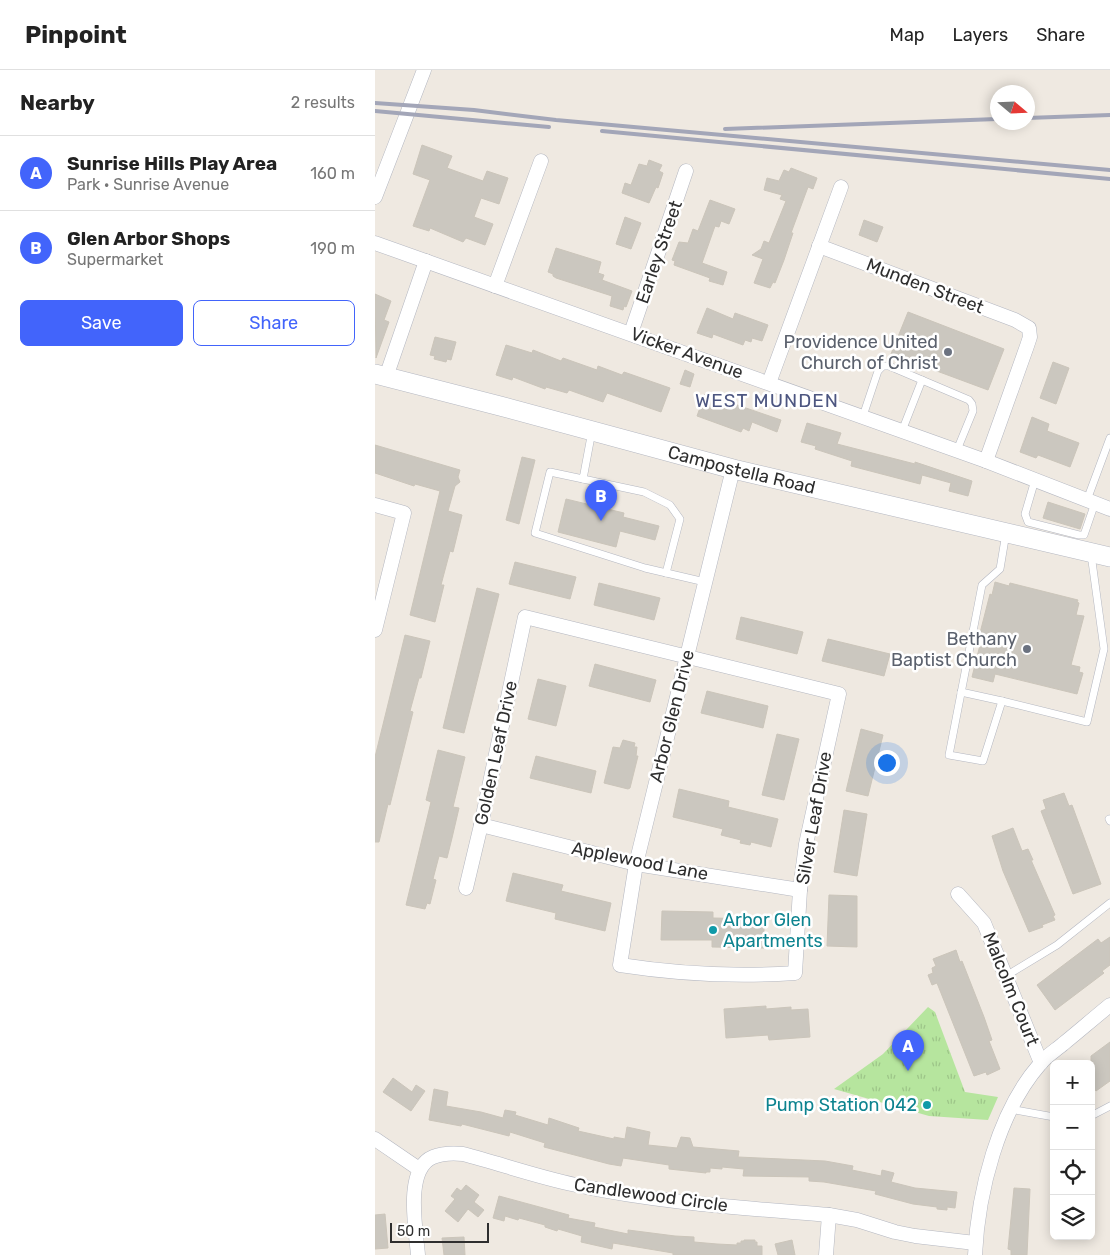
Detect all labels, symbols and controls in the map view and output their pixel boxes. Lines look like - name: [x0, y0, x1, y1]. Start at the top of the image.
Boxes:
- text: Pinpoint: [25, 21, 127, 49]
- text: Map: [890, 24, 925, 46]
- text: Layers: [953, 24, 1008, 46]
- text: Share: [1036, 24, 1085, 46]
- north arrow: [990, 85, 1035, 130]
- text: Nearby: [20, 90, 95, 115]
- text: 2 results: [291, 93, 355, 112]
- text: Sunrise Hills Play Area: [67, 152, 277, 175]
- text: A: [30, 164, 42, 183]
- text: 160 m: [310, 164, 355, 183]
- text: Park · Sunrise Avenue: [67, 175, 229, 194]
- street label: Earley Street: [631, 198, 687, 306]
- text: Glen Arbor Shops: [67, 227, 230, 250]
- text: B: [30, 239, 42, 258]
- text: 190 m: [310, 239, 355, 258]
- text: Supermarket: [67, 250, 163, 269]
- street label: Munden Street: [863, 253, 987, 319]
- button: Save: [20, 300, 183, 346]
- button: Share: [193, 300, 355, 346]
- street label: Vicker Avenue: [628, 322, 746, 384]
- place label: Providence United Church of Christ: [784, 331, 938, 374]
- marker: Providence United Church of Christ: [942, 346, 954, 358]
- district label: WEST MUNDEN: [695, 389, 839, 412]
- street label: Campostella Road: [665, 441, 817, 499]
- pin: B: [585, 480, 617, 521]
- place label: Bethany Baptist Church: [891, 628, 1017, 671]
- marker: Bethany Baptist Church: [1021, 643, 1033, 655]
- street label: Arbor Glen Drive: [645, 647, 699, 785]
- street label: Golden Leaf Drive: [470, 679, 522, 827]
- street label: Silver Leaf Drive: [791, 750, 837, 886]
- your location: [874, 750, 900, 776]
- street label: Applewood Lane: [570, 837, 710, 885]
- place label: Arbor Glen Apartments: [723, 909, 823, 952]
- marker: Arbor Glen Apartments: [707, 924, 719, 936]
- street label: Malcolm Court: [978, 929, 1044, 1049]
- pin: A: [892, 1030, 924, 1071]
- map controls: [1050, 1060, 1095, 1240]
- button: +: [1050, 1060, 1095, 1105]
- place label: Pump Station 042: [765, 1094, 917, 1116]
- marker: Pump Station 042: [921, 1099, 933, 1111]
- button: −: [1050, 1105, 1095, 1150]
- button: locate: [1050, 1150, 1095, 1195]
- street label: Candlewood Circle: [573, 1173, 729, 1217]
- button: layers: [1050, 1195, 1095, 1240]
- scale bar: [390, 1220, 489, 1243]
- text: 50 m: [397, 1223, 430, 1240]

